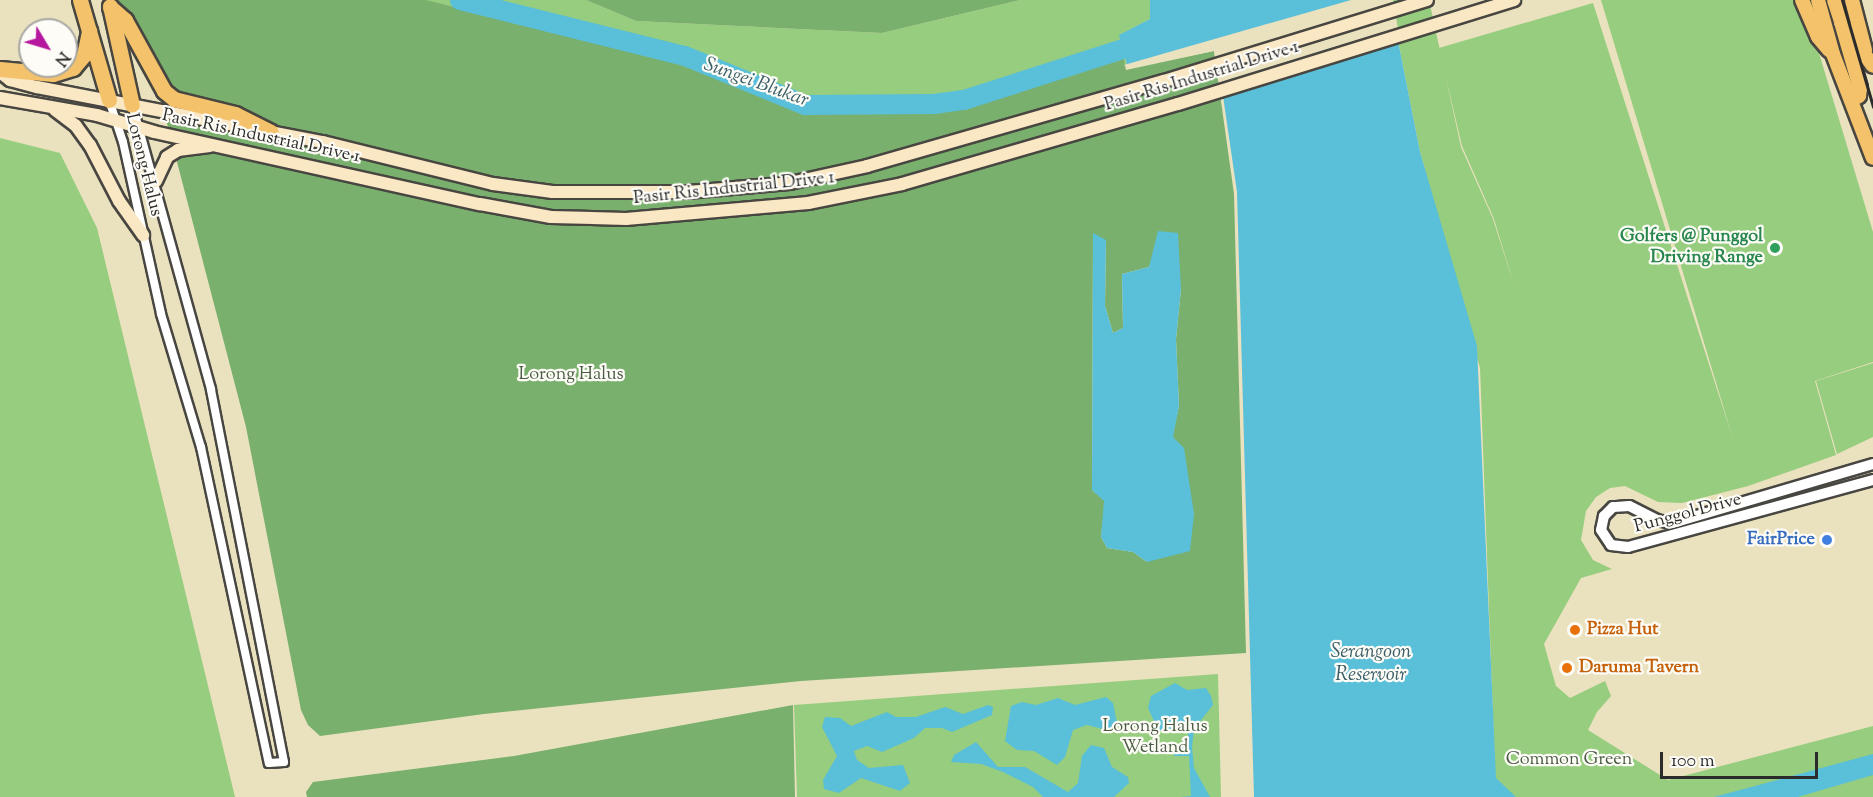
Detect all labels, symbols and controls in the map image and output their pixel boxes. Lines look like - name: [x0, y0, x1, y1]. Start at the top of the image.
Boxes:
- north arrow: [18, 18, 78, 78]
- street label: Pasir Ris Industrial Drive 1: [1102, 37, 1302, 117]
- text: N: [48, 46, 74, 70]
- water label: Sungei Blukar: [700, 53, 812, 113]
- street label: Pasir Ris Industrial Drive 1: [160, 105, 362, 169]
- street label: Lorong Halus: [120, 111, 166, 219]
- street label: Pasir Ris Industrial Drive 1: [632, 168, 836, 210]
- place label: Golfers @ Punggol Driving Range: [1620, 227, 1763, 270]
- marker: Golfers @ Punggol Driving Range: [1768, 241, 1782, 255]
- park label: Lorong Halus: [518, 364, 624, 386]
- street label: Punggol Drive: [1632, 489, 1744, 539]
- place label: FairPrice: [1747, 529, 1815, 551]
- marker: FairPrice: [1820, 533, 1834, 547]
- place label: Pizza Hut: [1587, 619, 1659, 641]
- marker: Pizza Hut: [1568, 623, 1582, 637]
- water label: Serangoon Reservoir: [1331, 640, 1411, 687]
- place label: Daruma Tavern: [1579, 657, 1699, 679]
- marker: Daruma Tavern: [1560, 661, 1574, 675]
- park label: Lorong Halus Wetland: [1102, 717, 1208, 760]
- scale bar: [1663, 740, 1820, 778]
- park label: Common Green: [1506, 749, 1632, 771]
- text: 100 m: [1671, 749, 1715, 775]

